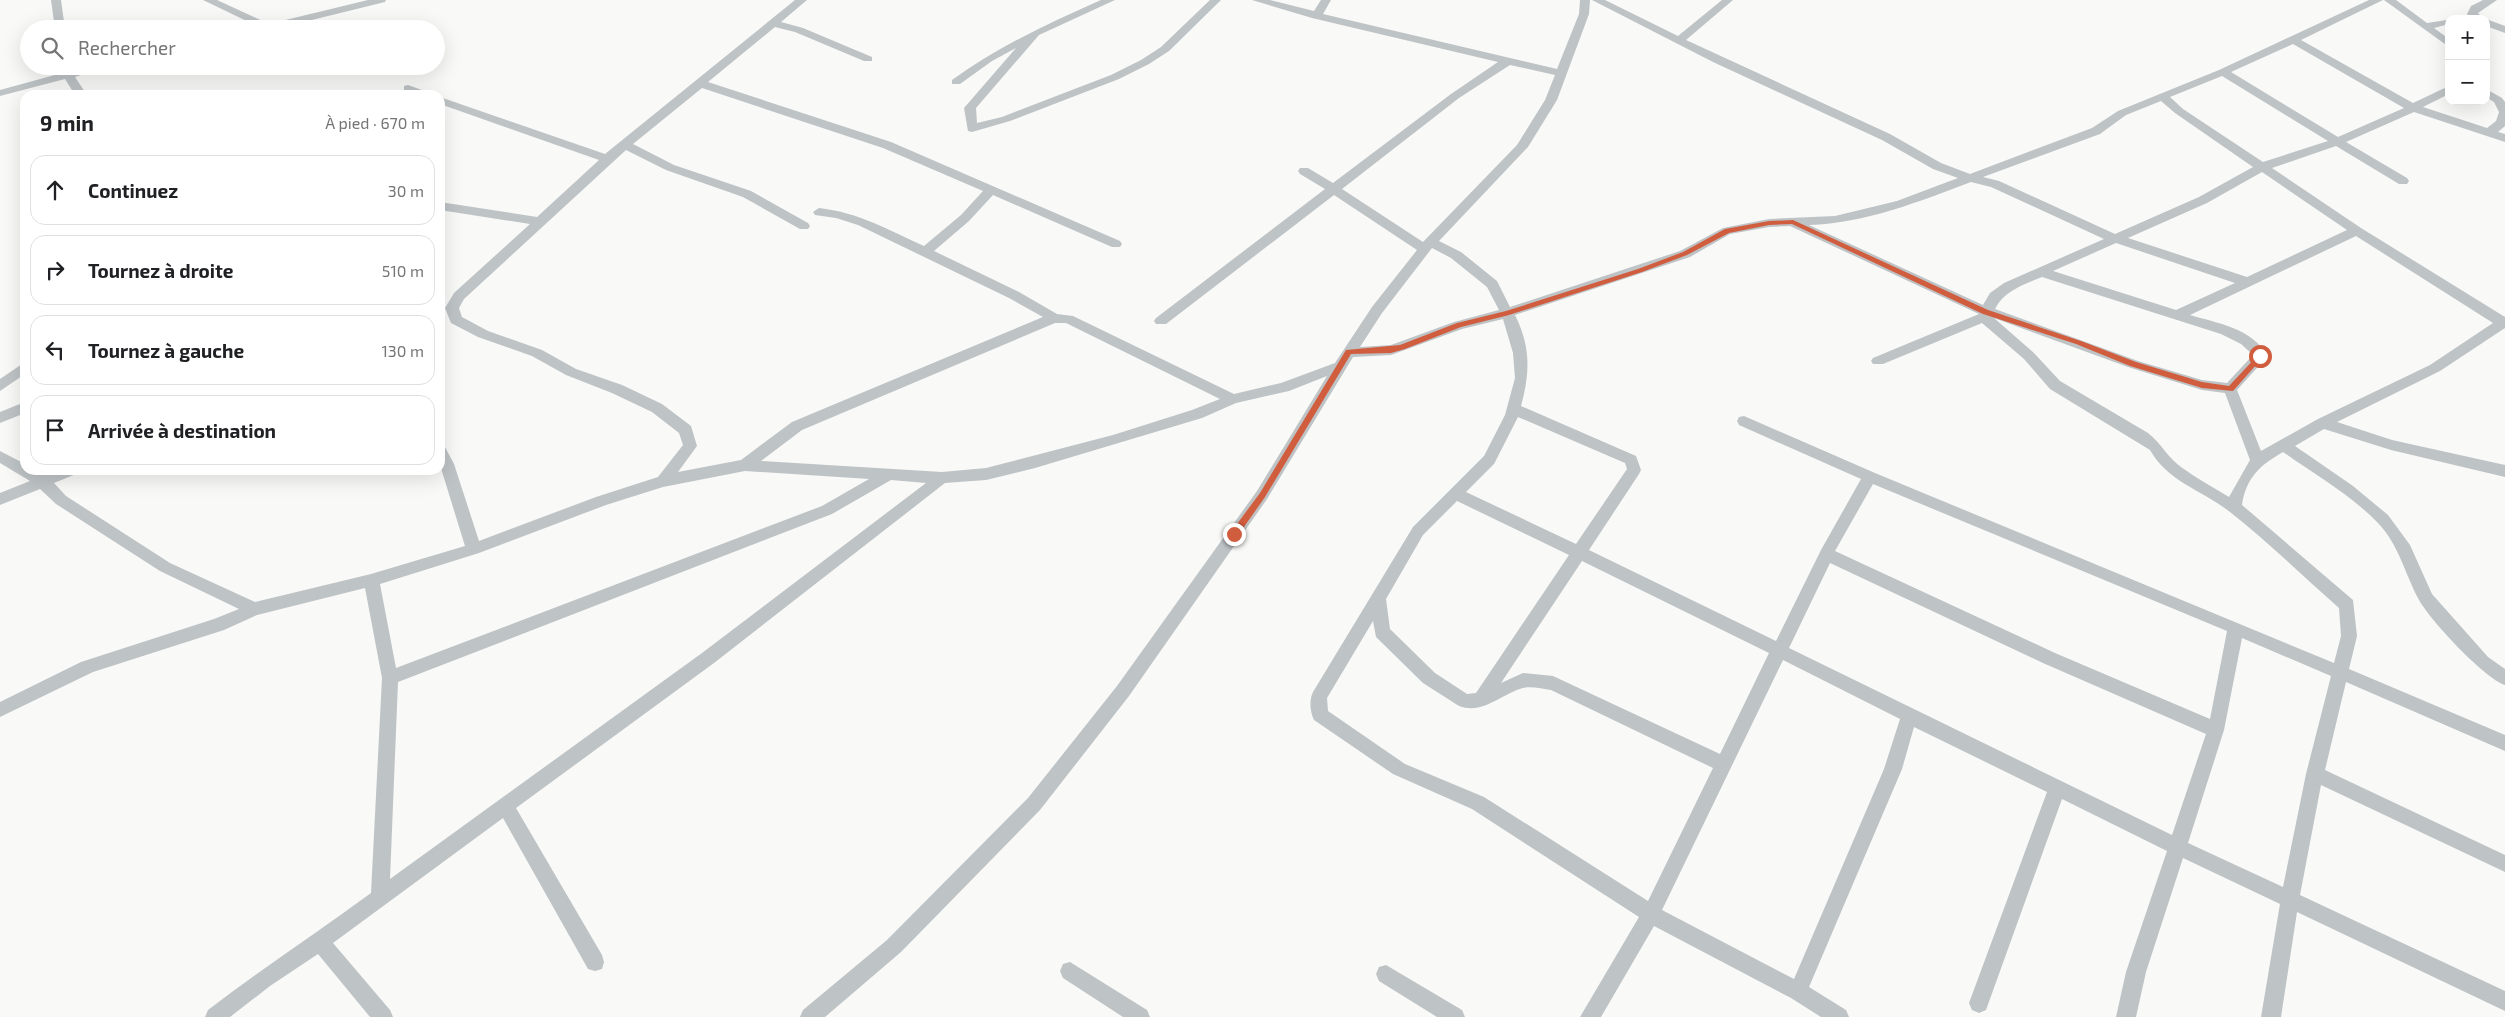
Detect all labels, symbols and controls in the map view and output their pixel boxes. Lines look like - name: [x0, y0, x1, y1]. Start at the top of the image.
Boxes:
- map controls: [2445, 15, 2490, 105]
- button: +: [2445, 15, 2490, 60]
- search box: [20, 20, 445, 75]
- icon: search: [38, 34, 66, 62]
- text: Rechercher: [78, 36, 176, 59]
- button: −: [2445, 60, 2490, 105]
- text: 9 min: [40, 110, 94, 135]
- text: À pied · 670 m: [325, 113, 425, 132]
- icon: ahead: [41, 176, 69, 204]
- text: Continuez: [88, 179, 178, 202]
- text: 30 m: [388, 181, 424, 200]
- icon: right: [41, 256, 69, 284]
- text: Tournez à droite: [88, 259, 234, 282]
- text: 510 m: [382, 261, 424, 280]
- icon: left: [41, 336, 69, 364]
- text: Tournez à gauche: [88, 339, 244, 362]
- text: 130 m: [382, 341, 424, 360]
- route start: [2249, 345, 2272, 368]
- icon: arrive: [41, 416, 69, 444]
- text: Arrivée à destination: [88, 419, 276, 442]
- route end: [1223, 523, 1246, 546]

